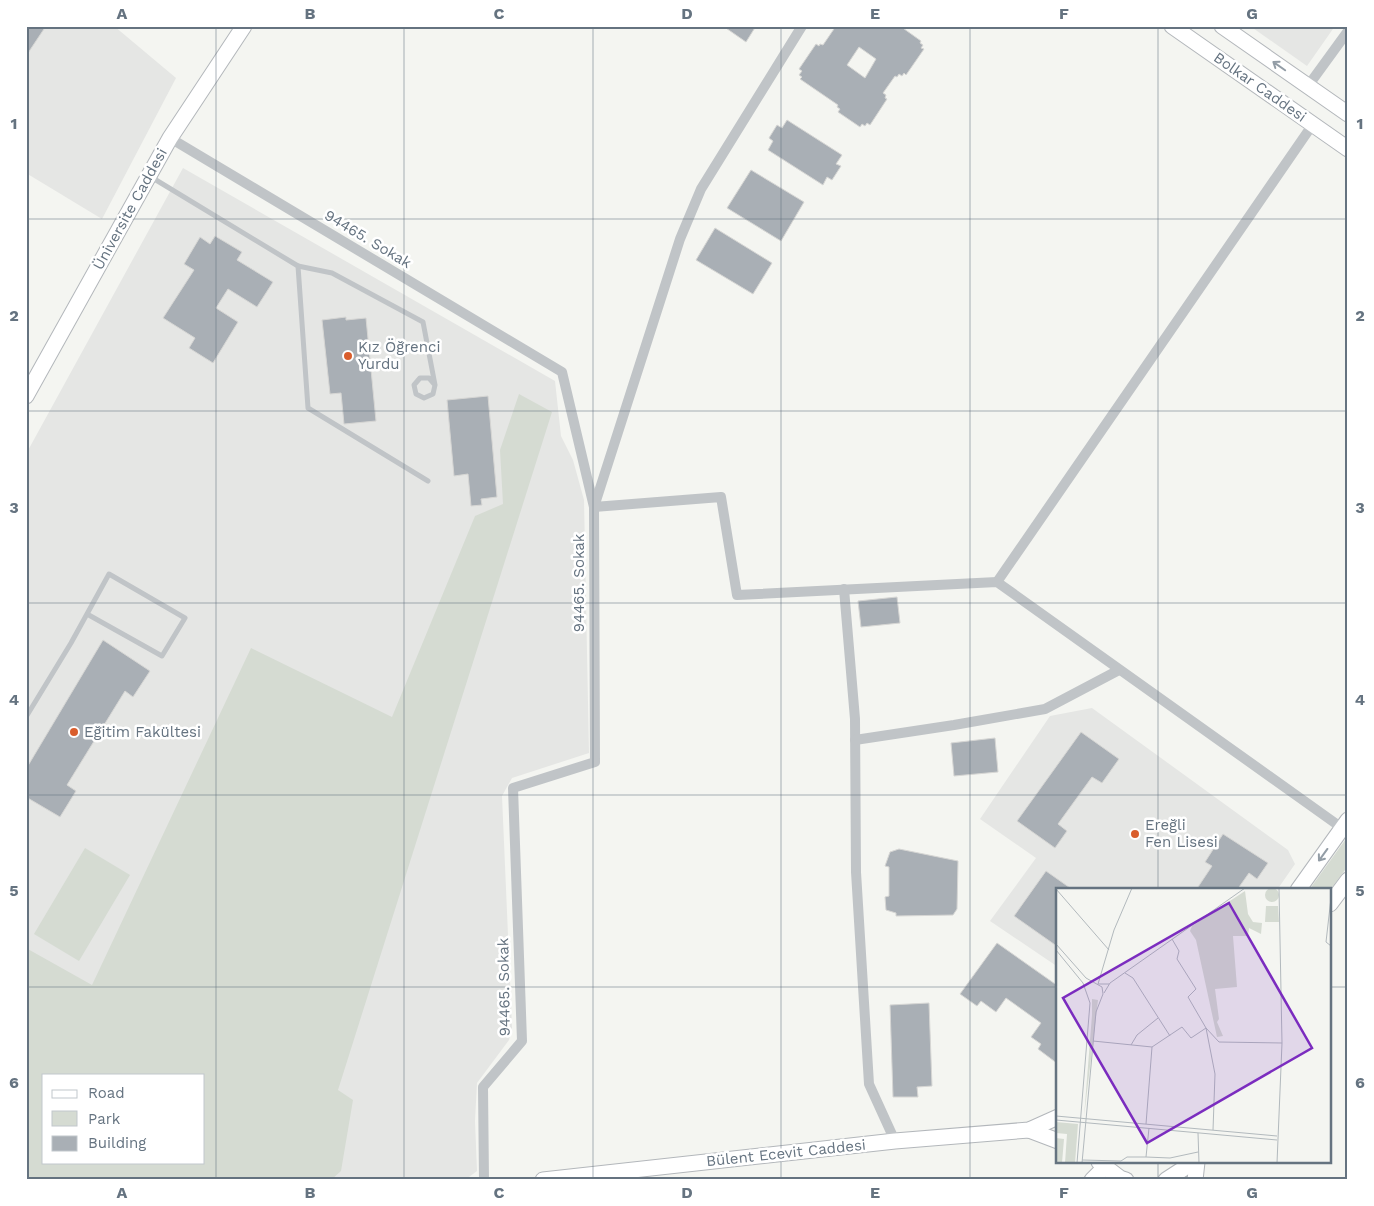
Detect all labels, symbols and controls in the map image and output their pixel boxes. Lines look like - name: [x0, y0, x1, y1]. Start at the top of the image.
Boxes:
- text: A: [117, 4, 128, 23]
- text: B: [305, 4, 316, 23]
- text: C: [494, 4, 505, 23]
- text: D: [681, 4, 693, 23]
- text: E: [870, 4, 880, 23]
- text: F: [1059, 4, 1069, 23]
- text: G: [1246, 4, 1258, 23]
- street label: Bolkar Caddesi: [1210, 48, 1310, 126]
- one-way arrow: [1272, 61, 1286, 71]
- text: 1: [11, 114, 17, 133]
- text: 1: [1357, 114, 1363, 133]
- street label: Üniversite Caddesi: [89, 145, 171, 273]
- street label: 94465. Sokak: [321, 206, 415, 272]
- text: 2: [9, 306, 19, 325]
- text: 2: [1355, 306, 1365, 325]
- place label: Kız Öğrenci Yurdu: [358, 338, 440, 373]
- marker: Kız Öğrenci Yurdu: [342, 350, 354, 362]
- text: 3: [9, 498, 19, 517]
- text: 3: [1355, 498, 1365, 517]
- street label: 94465. Sokak: [570, 533, 588, 632]
- text: 4: [9, 690, 19, 709]
- text: 4: [1355, 690, 1365, 709]
- place label: Eğitim Fakültesi: [84, 723, 201, 741]
- marker: Eğitim Fakültesi: [68, 726, 80, 738]
- place label: Ereğli Fen Lisesi: [1145, 816, 1218, 851]
- marker: Ereğli Fen Lisesi: [1129, 828, 1141, 840]
- one-way arrow: [1318, 848, 1328, 862]
- text: 5: [9, 881, 19, 900]
- text: 5: [1355, 881, 1365, 900]
- inset map: [1056, 888, 1332, 1164]
- street label: 94465. Sokak: [494, 937, 514, 1036]
- text: 6: [9, 1073, 19, 1092]
- text: 6: [1355, 1073, 1365, 1092]
- legend: [42, 1074, 205, 1164]
- text: Road: [88, 1084, 125, 1102]
- text: Park: [88, 1110, 121, 1128]
- text: Building: [88, 1134, 146, 1152]
- street label: Bülent Ecevit Caddesi: [705, 1136, 867, 1170]
- text: A: [117, 1183, 128, 1202]
- text: B: [305, 1183, 316, 1202]
- text: C: [494, 1183, 505, 1202]
- text: D: [681, 1183, 693, 1202]
- text: E: [870, 1183, 880, 1202]
- text: F: [1059, 1183, 1069, 1202]
- text: G: [1246, 1183, 1258, 1202]

